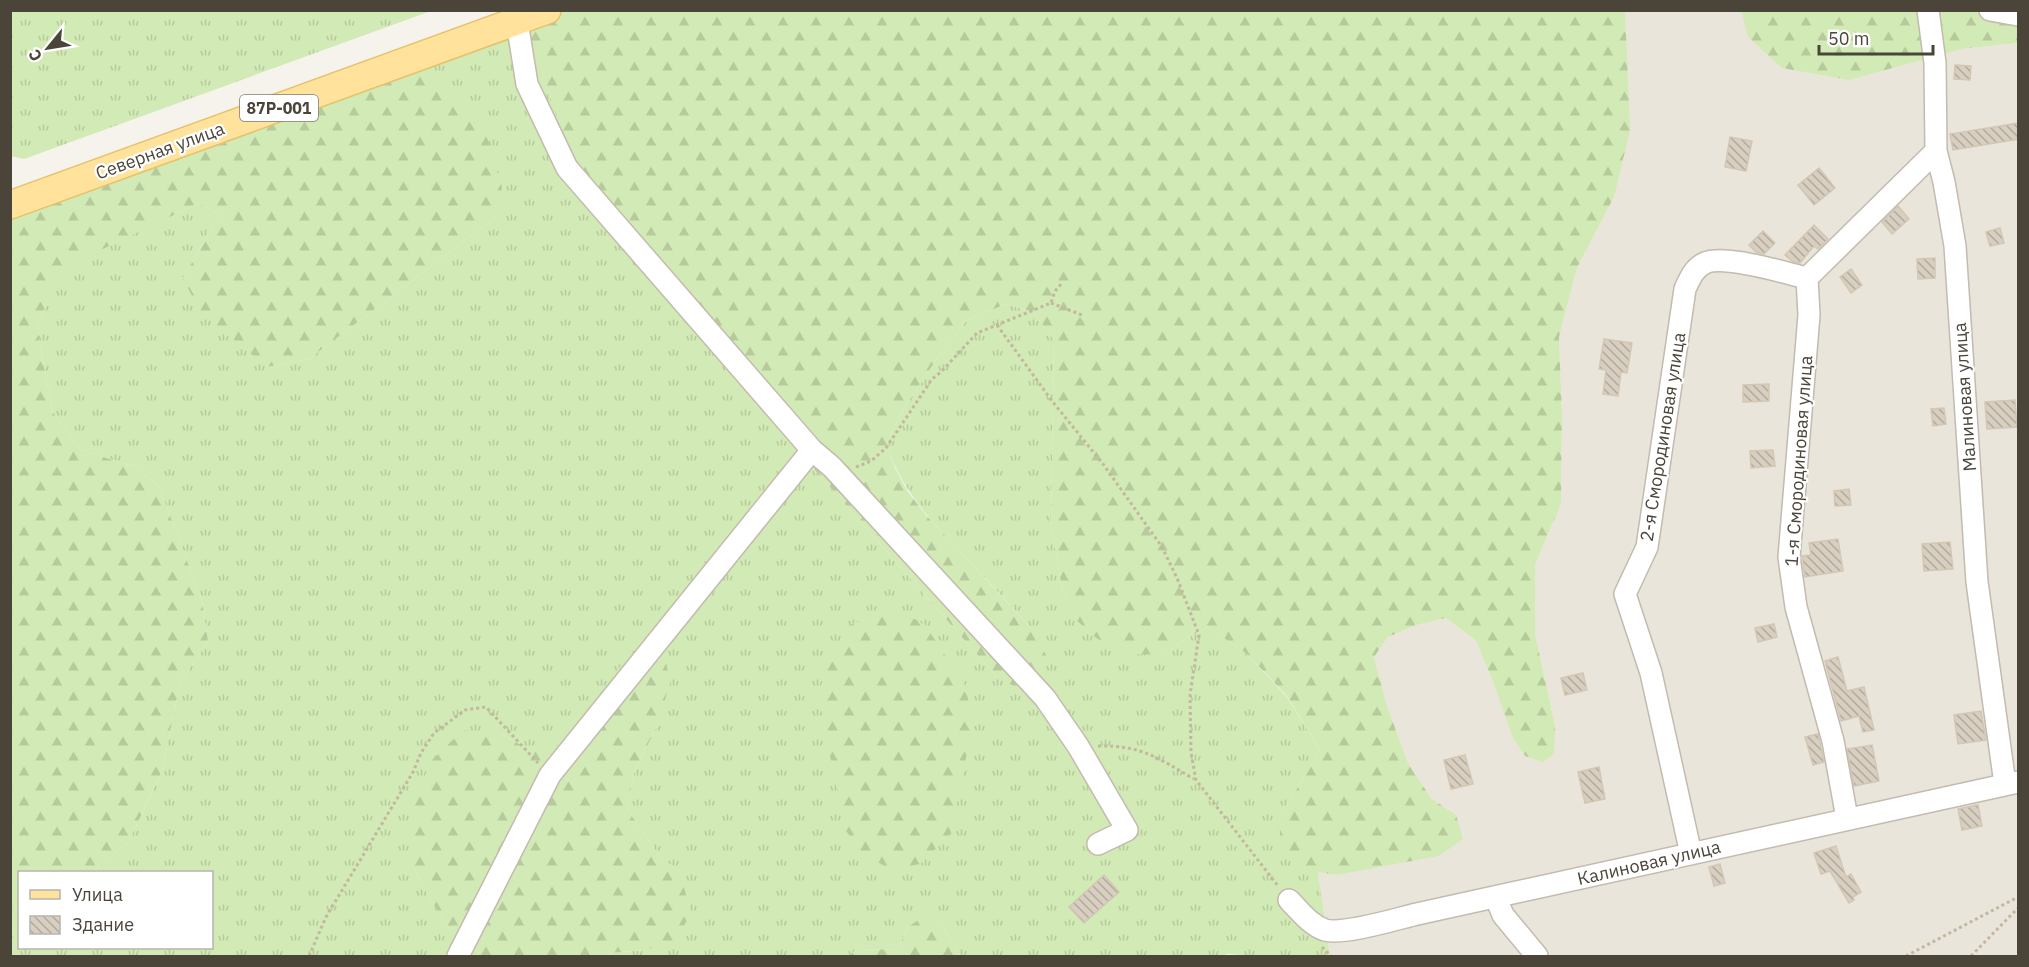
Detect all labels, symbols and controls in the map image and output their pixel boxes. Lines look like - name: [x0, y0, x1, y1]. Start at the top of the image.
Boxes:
- north arrow: [18, 18, 78, 78]
- scale bar: [1819, 18, 1933, 56]
- text: 50 m: [1828, 27, 1870, 50]
- text: С: [24, 46, 46, 65]
- road number: 87Р-001: [240, 95, 318, 121]
- street label: Северная улица: [92, 116, 228, 184]
- street label: Малиновая улица: [1948, 321, 1981, 472]
- street label: 2-я Смородиновая улица: [1635, 330, 1690, 543]
- street label: 1-я Смородиновая улица: [1780, 354, 1817, 567]
- street label: Калиновая улица: [1575, 835, 1723, 890]
- legend: [18, 871, 213, 949]
- text: Улица: [72, 883, 123, 906]
- text: Здание: [72, 913, 134, 936]

